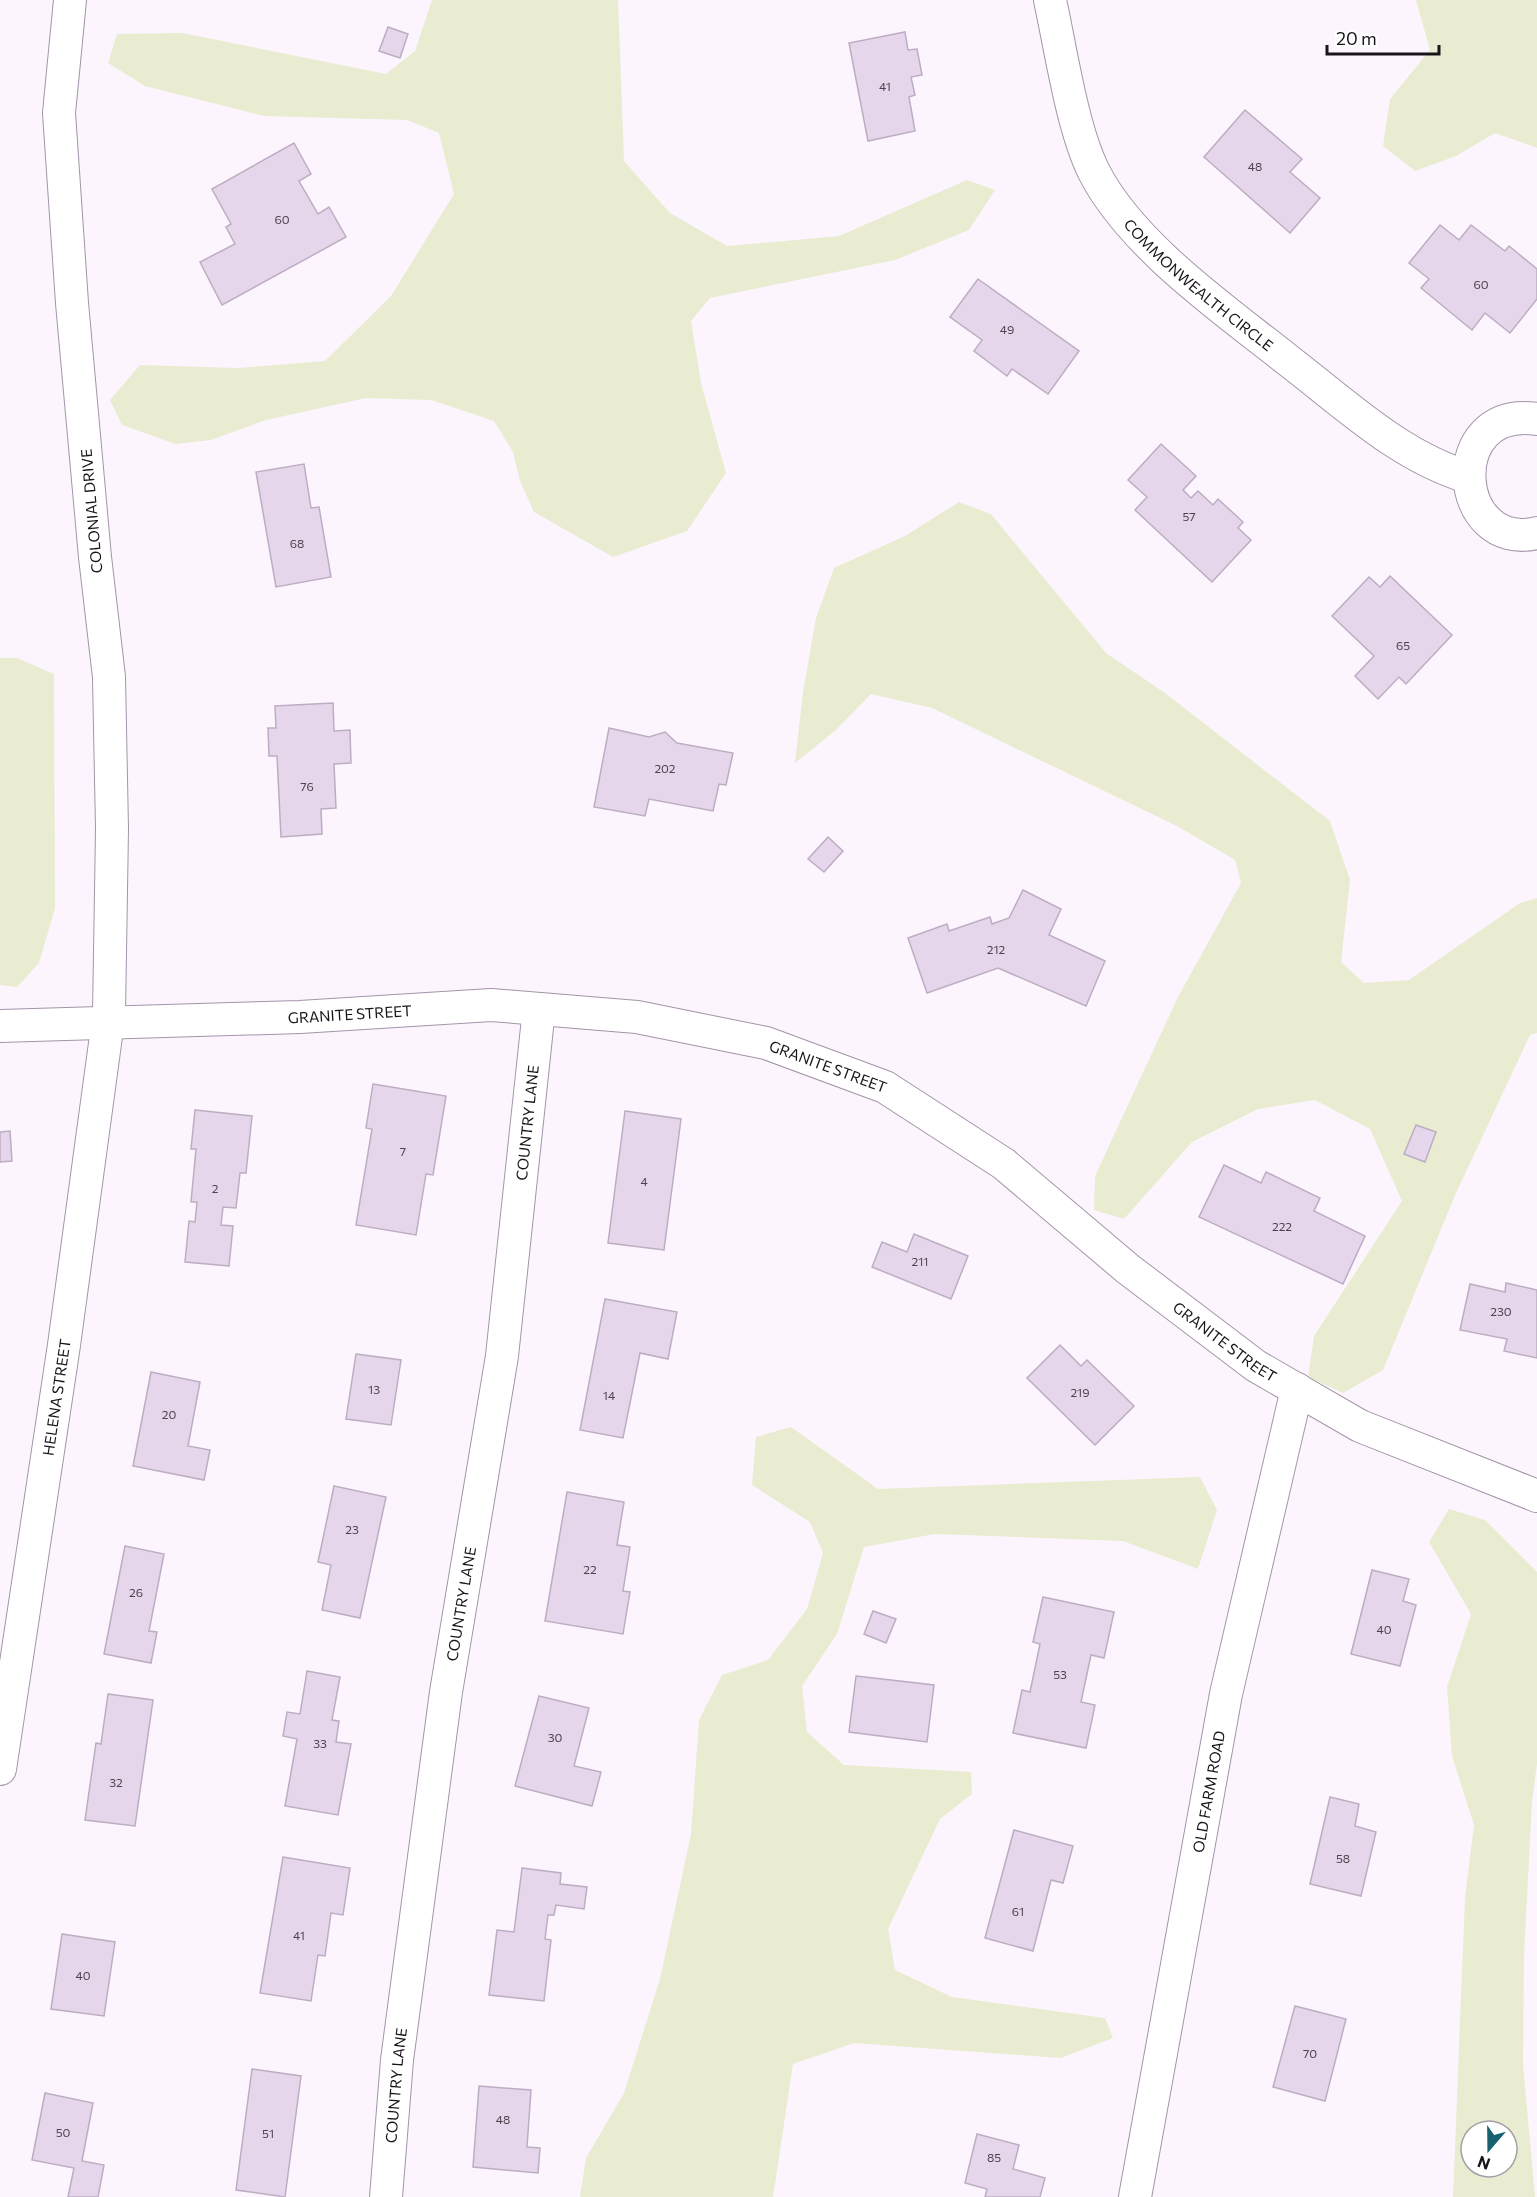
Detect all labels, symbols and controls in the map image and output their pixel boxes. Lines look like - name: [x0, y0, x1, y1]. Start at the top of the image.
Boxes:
- scale bar: [1327, 18, 1440, 56]
- text: 20 m: [1336, 27, 1377, 49]
- house number: 41: [879, 79, 891, 93]
- house number: 48: [1248, 159, 1262, 173]
- house number: 60: [274, 212, 290, 226]
- street label: COMMONWEALTH CIRCLE: [1120, 215, 1277, 354]
- house number: 60: [1473, 277, 1489, 291]
- house number: 49: [1000, 322, 1014, 336]
- street label: COLONIAL DRIVE: [77, 448, 105, 574]
- house number: 57: [1182, 509, 1196, 523]
- house number: 68: [290, 536, 304, 550]
- house number: 65: [1396, 638, 1410, 652]
- house number: 202: [654, 761, 676, 775]
- house number: 76: [300, 779, 314, 793]
- house number: 212: [987, 942, 1006, 956]
- street label: GRANITE STREET: [288, 1001, 413, 1026]
- street label: GRANITE STREET: [767, 1036, 890, 1096]
- street label: COUNTRY LANE: [512, 1064, 542, 1181]
- house number: 7: [400, 1144, 406, 1158]
- house number: 4: [640, 1174, 648, 1188]
- house number: 2: [212, 1181, 219, 1195]
- house number: 222: [1272, 1219, 1292, 1233]
- house number: 211: [912, 1254, 928, 1268]
- street label: GRANITE STREET: [1170, 1298, 1281, 1385]
- house number: 230: [1490, 1304, 1512, 1318]
- street label: HELENA STREET: [38, 1337, 74, 1457]
- house number: 13: [368, 1382, 380, 1396]
- house number: 219: [1070, 1385, 1090, 1399]
- house number: 14: [603, 1388, 615, 1402]
- house number: 20: [162, 1407, 176, 1421]
- house number: 23: [345, 1522, 359, 1536]
- street label: COUNTRY LANE: [442, 1545, 479, 1663]
- house number: 22: [583, 1562, 597, 1576]
- house number: 26: [129, 1585, 143, 1599]
- house number: 40: [1376, 1622, 1392, 1636]
- house number: 53: [1053, 1667, 1067, 1681]
- street label: OLD FARM ROAD: [1188, 1729, 1228, 1854]
- house number: 30: [548, 1730, 563, 1744]
- house number: 33: [313, 1736, 327, 1750]
- house number: 32: [109, 1775, 123, 1789]
- house number: 58: [1336, 1851, 1350, 1865]
- house number: 61: [1012, 1904, 1024, 1918]
- house number: 41: [293, 1928, 305, 1942]
- house number: 40: [75, 1968, 91, 1982]
- street label: COUNTRY LANE: [381, 2026, 410, 2144]
- house number: 70: [1303, 2046, 1317, 2060]
- house number: 48: [496, 2112, 510, 2126]
- north arrow: [1459, 2119, 1519, 2179]
- house number: 50: [56, 2125, 71, 2139]
- house number: 51: [262, 2126, 274, 2140]
- house number: 85: [987, 2150, 1001, 2164]
- text: N: [1475, 2153, 1493, 2175]

